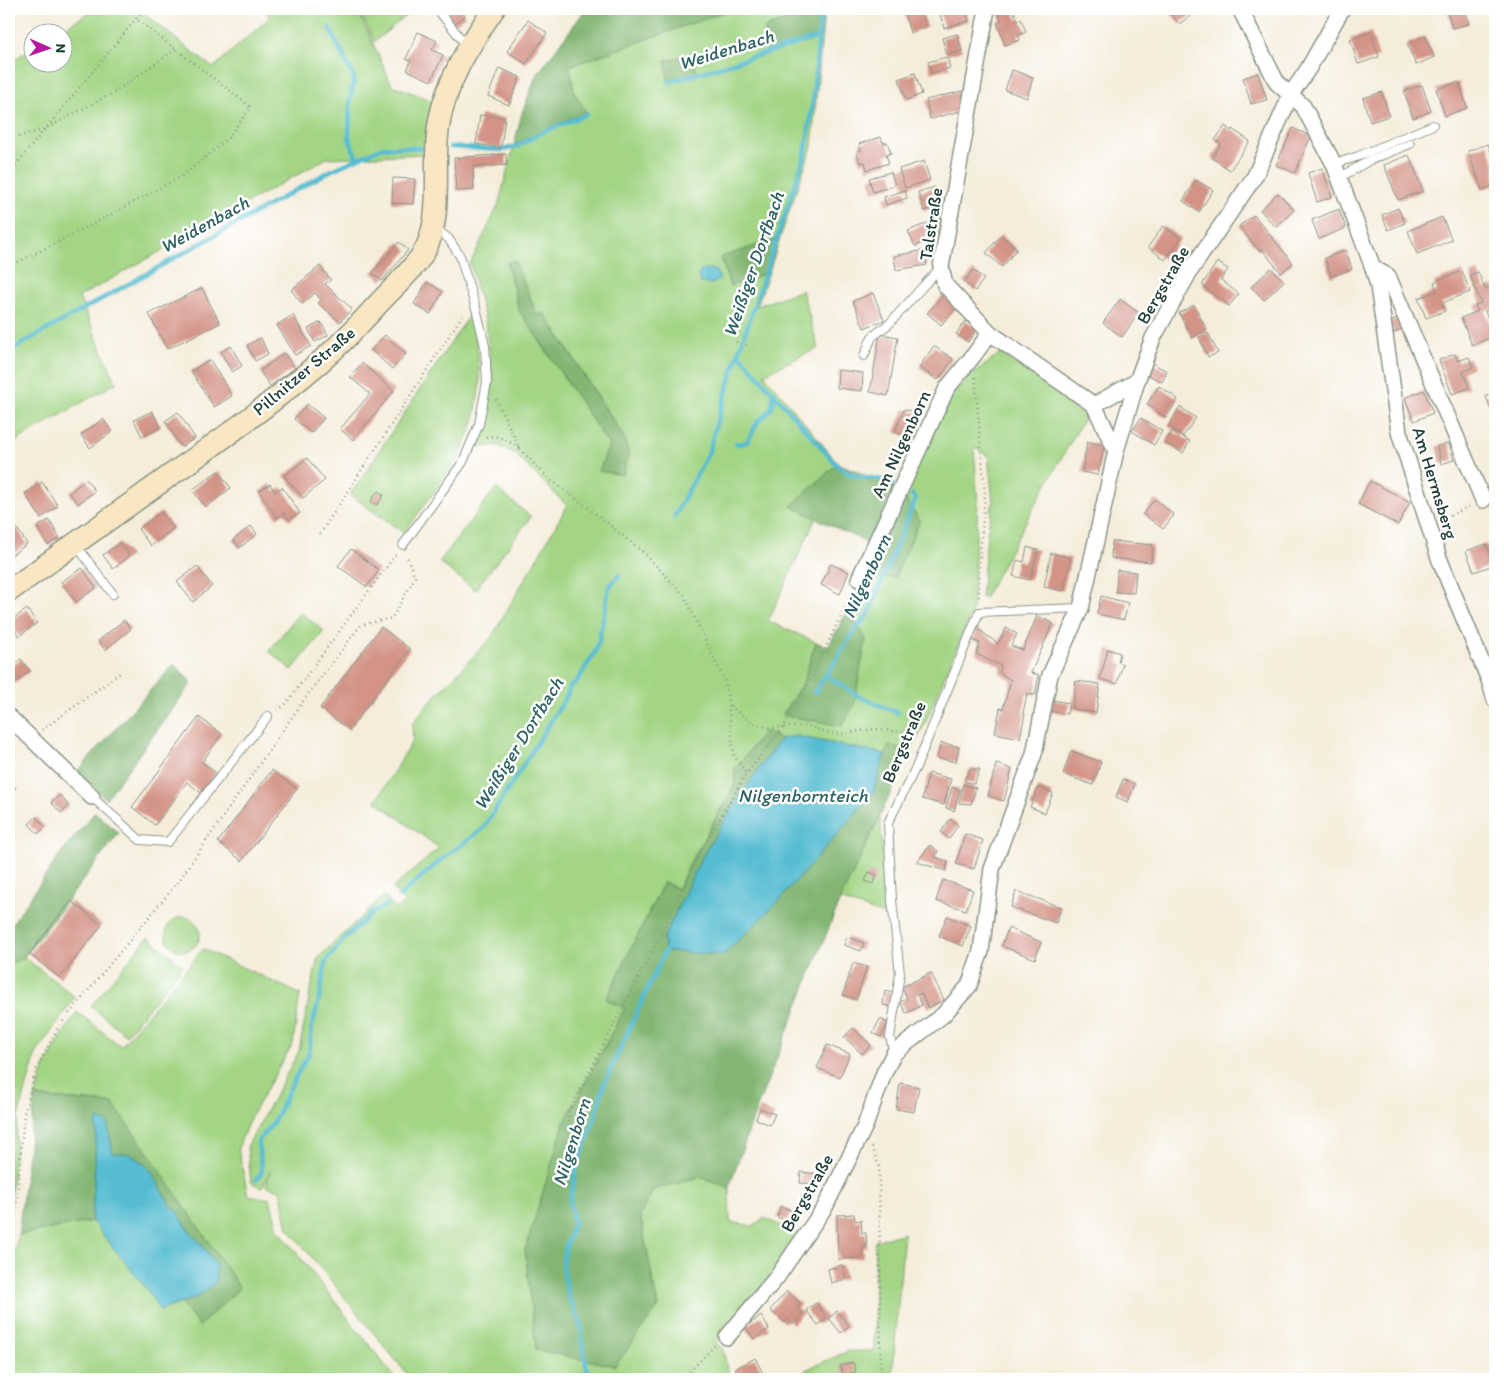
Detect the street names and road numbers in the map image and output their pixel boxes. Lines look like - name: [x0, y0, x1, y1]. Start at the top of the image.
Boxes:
- street label: Talstraße: [914, 186, 948, 262]
- street label: Bergstraße: [1132, 242, 1194, 328]
- street label: Pillnitzer Straße: [248, 322, 360, 420]
- street label: Am Nilgenborn: [866, 387, 936, 501]
- street label: Am Hermsberg: [1408, 424, 1463, 542]
- street label: Bergstraße: [877, 698, 931, 786]
- street label: Bergstraße: [776, 1150, 838, 1236]

